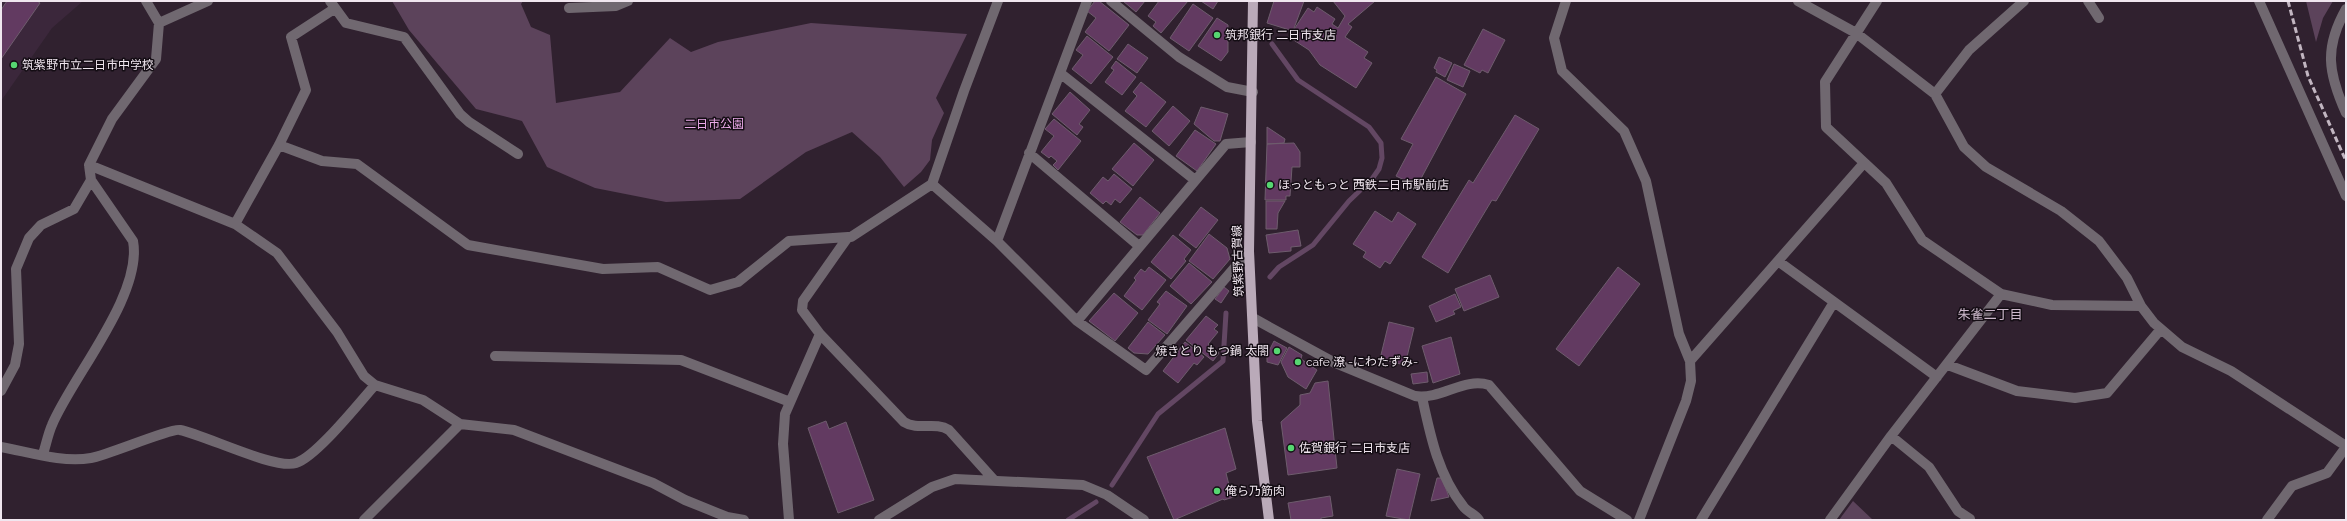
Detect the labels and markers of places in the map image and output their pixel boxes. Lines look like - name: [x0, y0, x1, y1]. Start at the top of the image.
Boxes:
- place label: 筑邦銀行 二日市支店: [1225, 28, 1336, 42]
- marker: 筑邦銀行 二日市支店: [1212, 30, 1222, 40]
- place label: 筑紫野市立二日市中学校: [22, 58, 154, 72]
- marker: 筑紫野市立二日市中学校: [9, 60, 19, 70]
- place label: ほっともっと 西鉄二日市駅前店: [1278, 178, 1449, 192]
- marker: ほっともっと 西鉄二日市駅前店: [1265, 180, 1275, 190]
- place label: 焼きとり もつ鍋 太閤: [1155, 344, 1269, 358]
- marker: 焼きとり もつ鍋 太閤: [1272, 346, 1282, 356]
- place label: cafe 潦 -にわたずみ-: [1306, 355, 1418, 369]
- marker: cafe 潦 -にわたずみ-: [1293, 357, 1303, 367]
- place label: 佐賀銀行 二日市支店: [1299, 441, 1410, 455]
- marker: 佐賀銀行 二日市支店: [1286, 443, 1296, 453]
- place label: 俺ら乃筋肉: [1225, 484, 1285, 498]
- marker: 俺ら乃筋肉: [1212, 486, 1222, 496]

